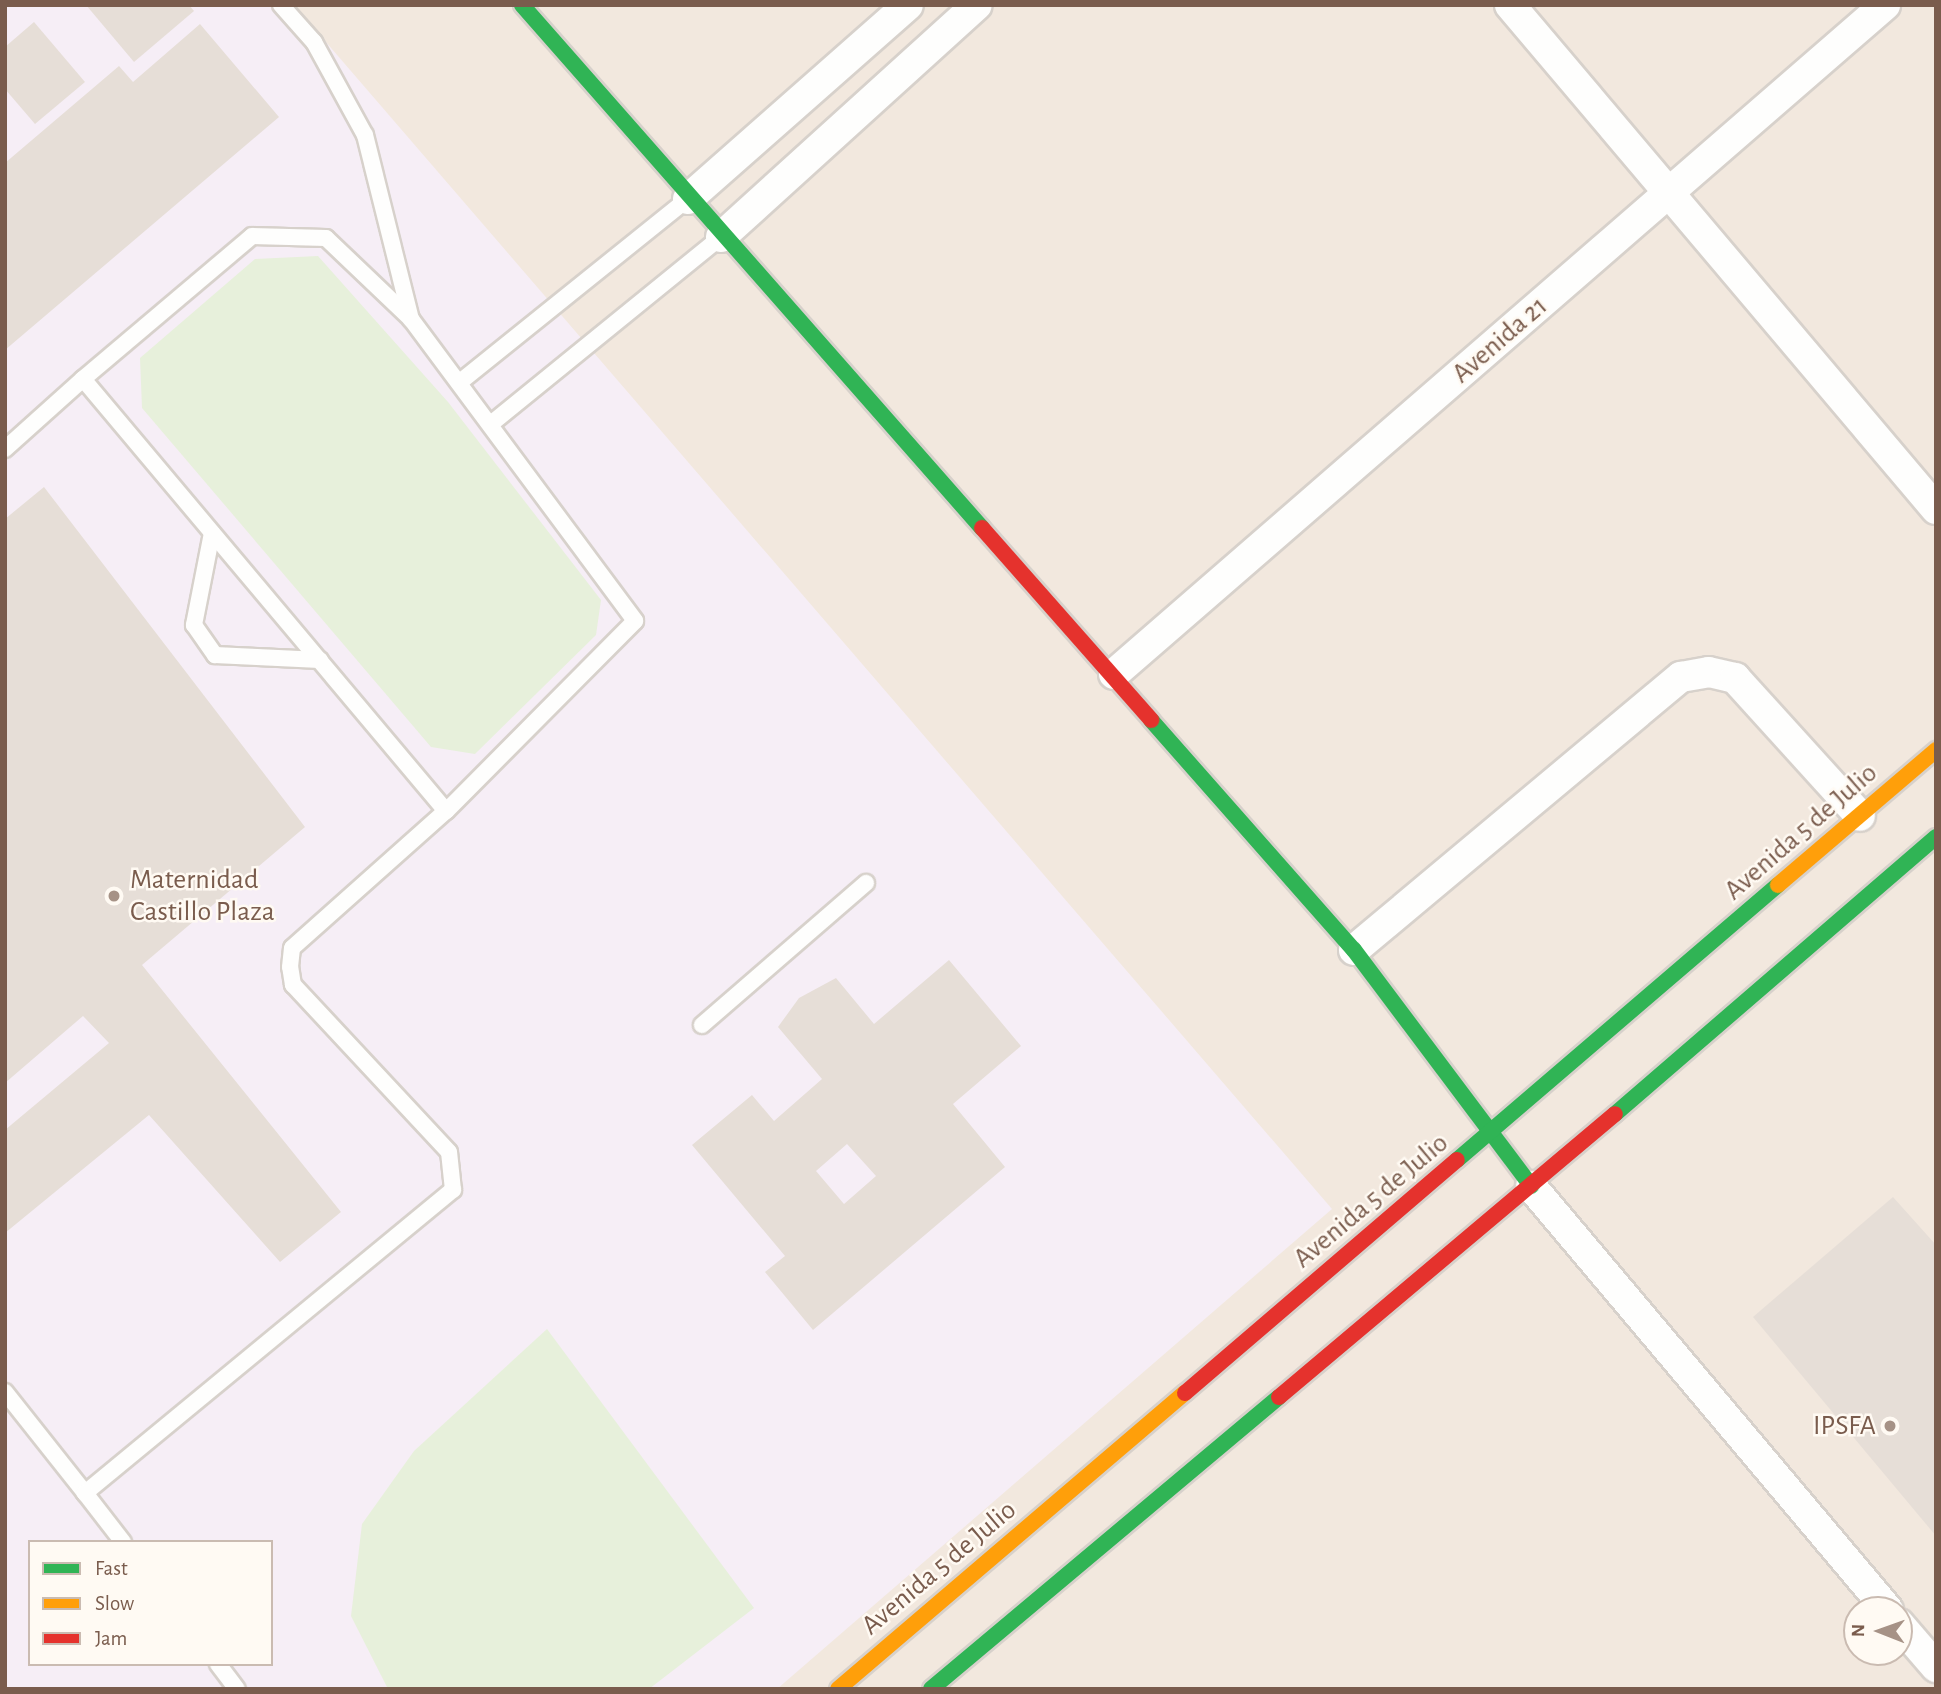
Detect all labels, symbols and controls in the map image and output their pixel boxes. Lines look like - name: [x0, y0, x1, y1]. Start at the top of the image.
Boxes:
- street label: Avenida 21: [1445, 289, 1555, 391]
- street label: Avenida 5 de Julio: [1718, 756, 1884, 908]
- place label: Maternidad Castillo Plaza: [130, 863, 275, 929]
- marker: Maternidad Castillo Plaza: [104, 886, 124, 906]
- street label: Avenida 5 de Julio: [1287, 1126, 1455, 1276]
- place label: IPSFA: [1813, 1409, 1876, 1443]
- marker: IPSFA: [1882, 1418, 1898, 1434]
- street label: Avenida 5 de Julio: [855, 1493, 1023, 1643]
- legend: [28, 1540, 273, 1666]
- text: Fast: [95, 1558, 128, 1579]
- text: Slow: [95, 1593, 134, 1614]
- north arrow: [1843, 1596, 1913, 1666]
- text: N: [1849, 1624, 1868, 1637]
- text: Jam: [95, 1628, 127, 1649]

